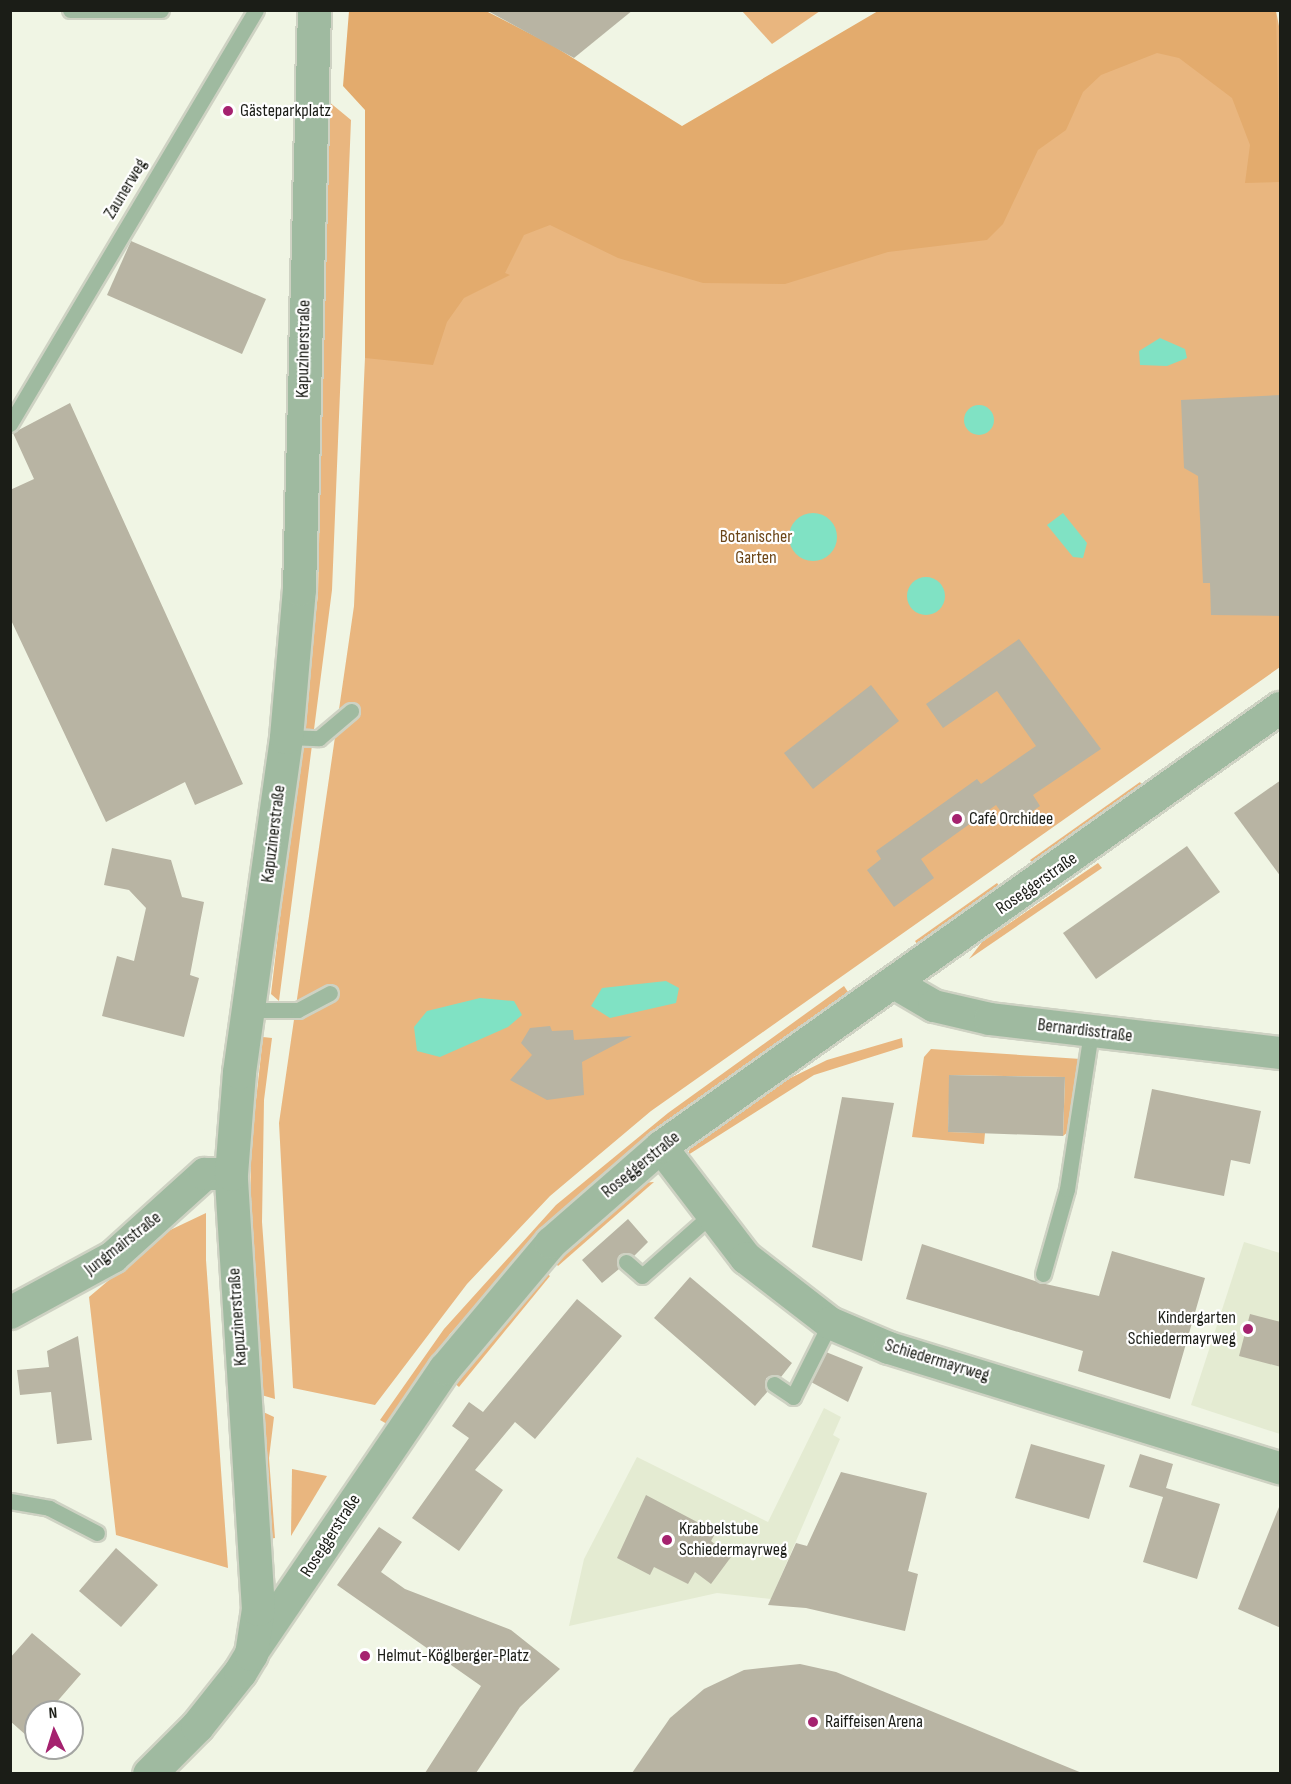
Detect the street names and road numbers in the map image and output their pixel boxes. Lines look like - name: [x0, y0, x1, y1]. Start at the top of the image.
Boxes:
- street label: Zaunerweg: [100, 155, 152, 223]
- street label: Kapuzinerstraße: [292, 300, 316, 398]
- street label: Kapuzinerstraße: [257, 784, 291, 884]
- street label: Roseggerstraße: [992, 848, 1082, 920]
- street label: Bernardisstraße: [1036, 1014, 1134, 1048]
- street label: Roseggerstraße: [598, 1127, 684, 1203]
- street label: Jungmairstraße: [80, 1207, 166, 1281]
- street label: Kapuzinerstraße: [224, 1267, 252, 1367]
- street label: Schiedermayrweg: [882, 1335, 992, 1387]
- street label: Roseggerstraße: [296, 1491, 366, 1581]

